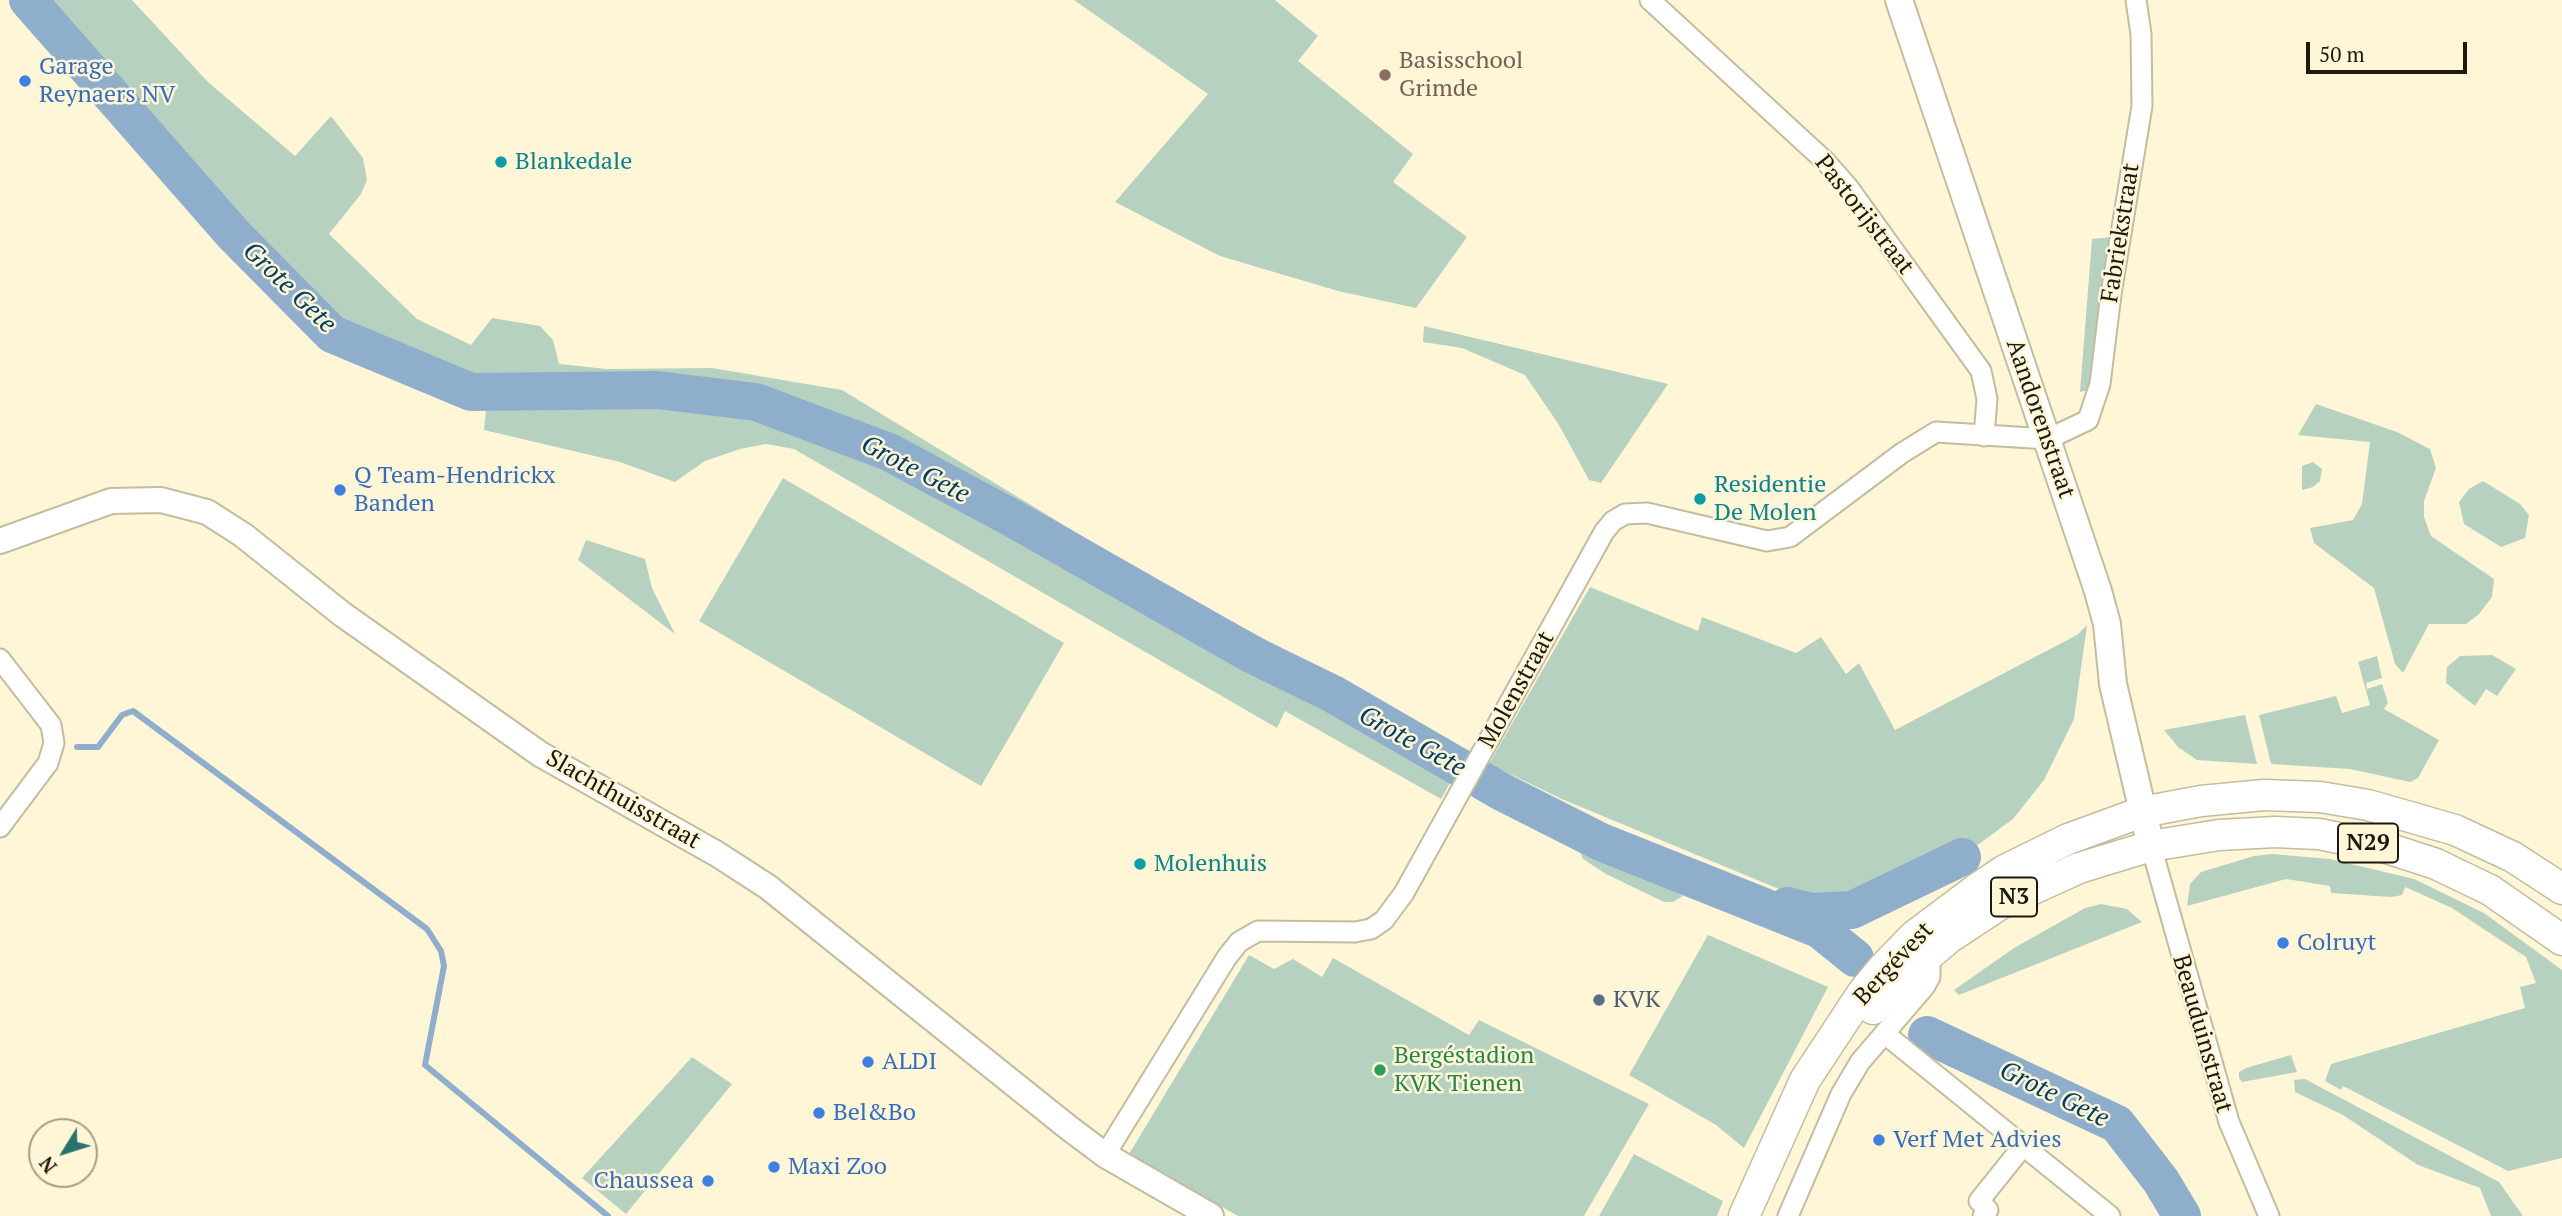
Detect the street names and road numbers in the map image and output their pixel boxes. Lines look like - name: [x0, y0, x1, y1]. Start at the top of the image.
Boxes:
- street label: Pastorijstraat: [1808, 149, 1920, 281]
- street label: Fabriekstraat: [2096, 161, 2146, 305]
- street label: Aandorenstraat: [1999, 336, 2081, 502]
- street label: Molenstraat: [1473, 626, 1561, 754]
- street label: Slachthuisstraat: [541, 744, 705, 856]
- road number: N29: [2338, 824, 2398, 862]
- road number: N3: [1991, 877, 2037, 916]
- street label: Bergévest: [1848, 916, 1940, 1012]
- street label: Beauduinstraat: [2166, 952, 2238, 1116]

